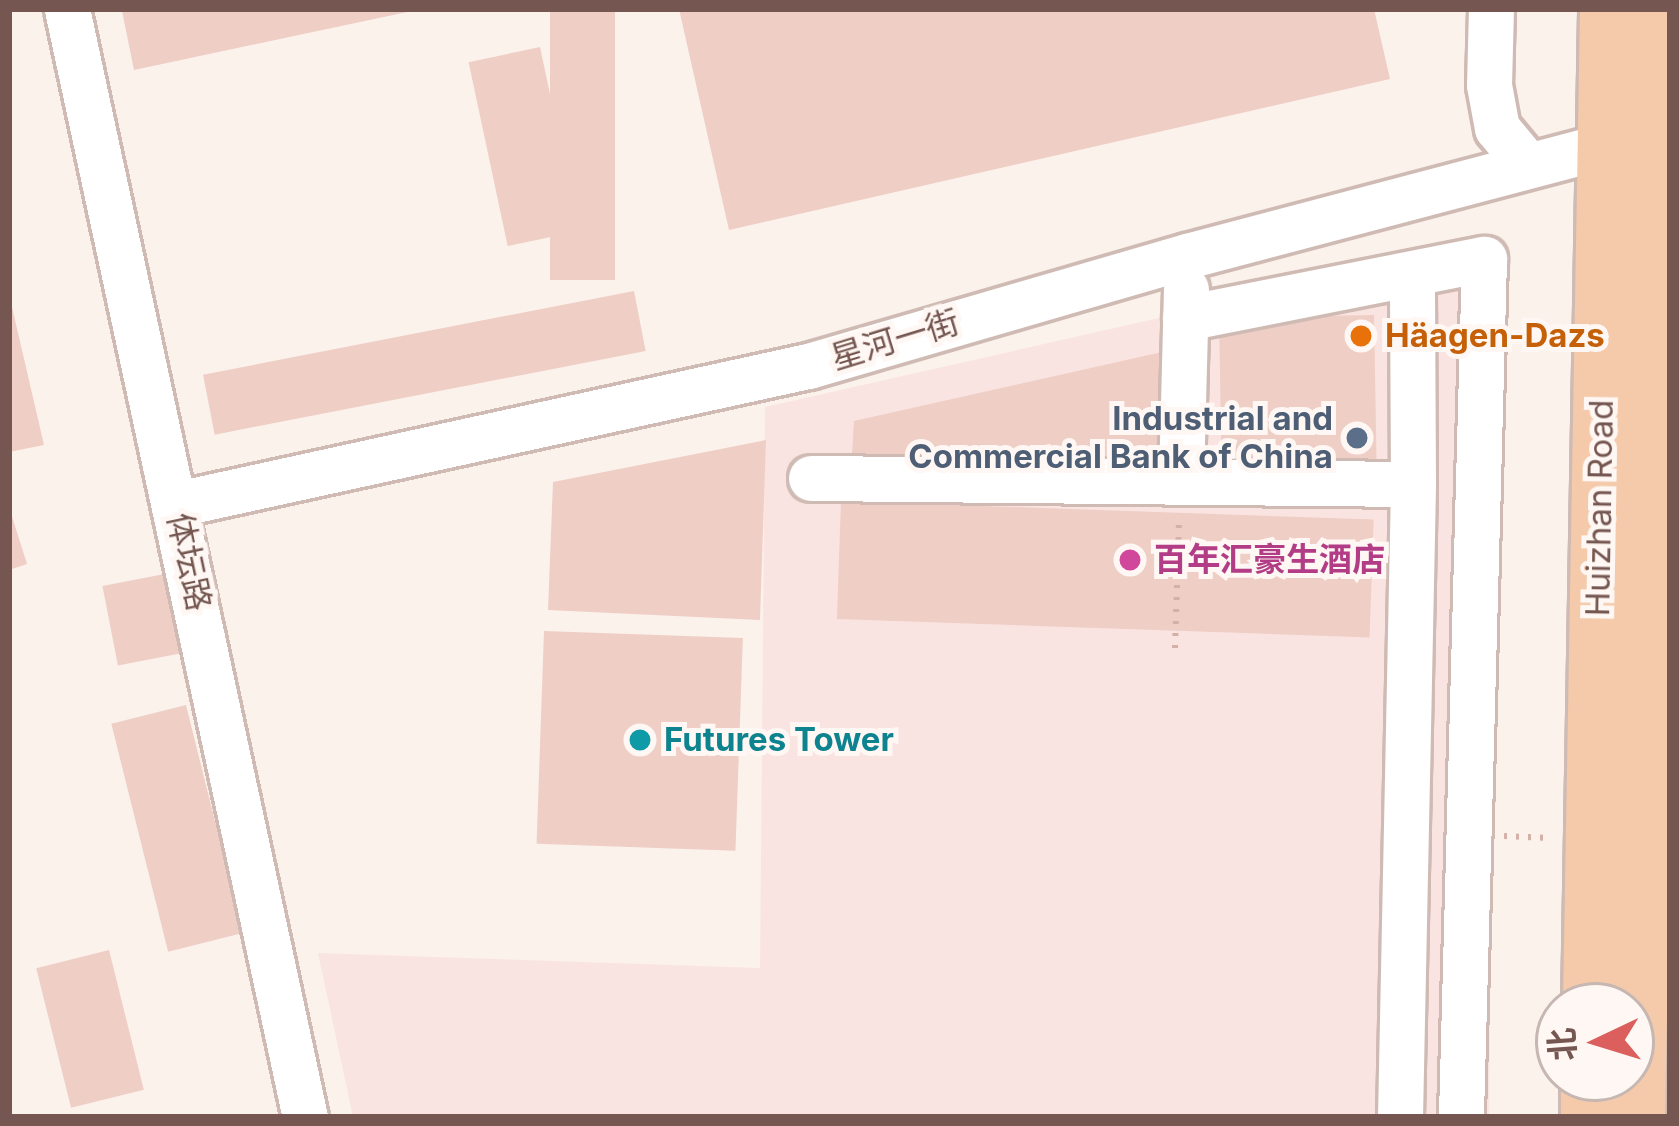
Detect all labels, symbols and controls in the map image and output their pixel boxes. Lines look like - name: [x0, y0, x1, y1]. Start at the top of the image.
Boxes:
- street label: 星河一街: [826, 302, 964, 378]
- place label: Häagen-Dazs: [1385, 316, 1605, 356]
- marker: Häagen-Dazs: [1348, 323, 1374, 349]
- place label: Industrial and Commercial Bank of China: [908, 399, 1333, 477]
- street label: Huizhan Road: [1578, 399, 1622, 617]
- marker: Industrial and Commercial Bank of China: [1344, 425, 1370, 451]
- street label: 体坛路: [159, 509, 219, 615]
- place label: 百年汇豪生酒店: [1154, 540, 1385, 580]
- marker: 百年汇豪生酒店: [1117, 547, 1143, 573]
- place label: Futures Tower: [664, 720, 894, 760]
- marker: Futures Tower: [627, 727, 653, 753]
- north arrow: [1535, 982, 1655, 1102]
- text: 北: [1541, 1026, 1583, 1062]

